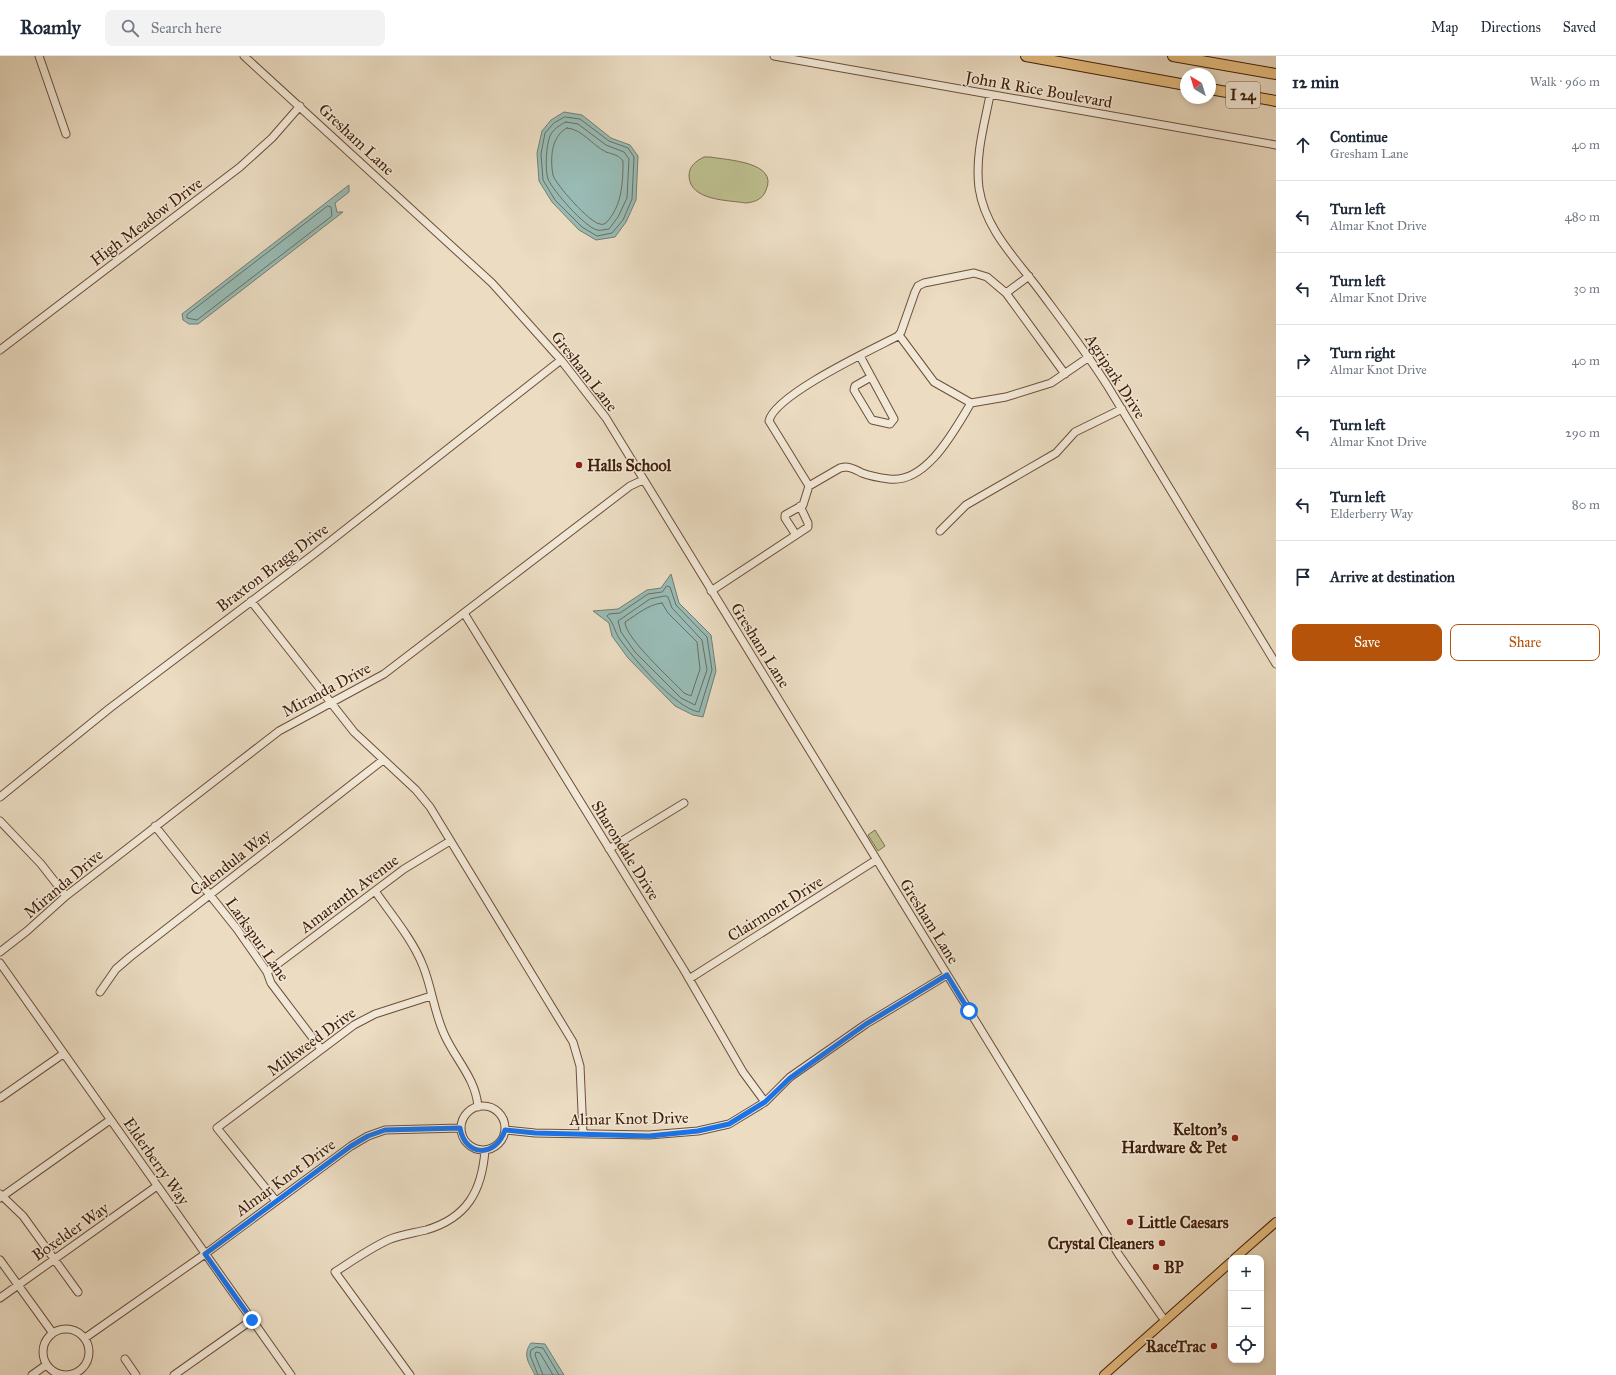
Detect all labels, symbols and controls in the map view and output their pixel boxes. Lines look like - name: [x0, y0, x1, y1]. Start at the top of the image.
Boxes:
- search box: [105, 10, 385, 46]
- text: Roamly: [20, 16, 81, 39]
- icon: search: [119, 17, 141, 39]
- text: Search here: [151, 19, 222, 37]
- text: Map: [1431, 19, 1458, 36]
- text: Directions: [1480, 19, 1541, 36]
- text: Saved: [1563, 19, 1596, 36]
- street label: John R Rice Boulevard: [962, 67, 1114, 113]
- north arrow: [1180, 68, 1216, 104]
- text: 12 min: [1292, 72, 1339, 93]
- text: Walk · 960 m: [1530, 74, 1600, 90]
- road number: I 24: [1226, 82, 1260, 108]
- street label: Gresham Lane: [315, 100, 399, 179]
- text: Continue: [1330, 128, 1388, 146]
- icon: ahead: [1292, 134, 1314, 156]
- text: 40 m: [1571, 137, 1600, 153]
- text: Gresham Lane: [1330, 146, 1408, 162]
- street label: High Meadow Drive: [87, 173, 207, 270]
- text: Turn left: [1330, 200, 1386, 218]
- icon: left: [1292, 206, 1314, 228]
- text: 480 m: [1565, 209, 1600, 225]
- text: Almar Knot Drive: [1330, 218, 1427, 234]
- text: Turn left: [1330, 272, 1386, 290]
- icon: left: [1292, 278, 1314, 300]
- text: 30 m: [1574, 281, 1600, 297]
- text: Almar Knot Drive: [1330, 290, 1427, 306]
- street label: Gresham Lane: [547, 327, 622, 415]
- street label: Agripark Drive: [1080, 330, 1150, 423]
- text: Turn right: [1330, 344, 1395, 362]
- icon: right: [1292, 350, 1314, 372]
- text: 40 m: [1571, 353, 1600, 369]
- text: Almar Knot Drive: [1330, 362, 1427, 378]
- text: Turn left: [1330, 416, 1386, 434]
- icon: left: [1292, 422, 1314, 444]
- text: 290 m: [1565, 425, 1600, 441]
- text: Almar Knot Drive: [1330, 434, 1427, 450]
- place label: Halls School: [587, 456, 672, 475]
- marker: Halls School: [574, 460, 584, 470]
- text: Turn left: [1330, 488, 1386, 506]
- icon: left: [1292, 494, 1314, 516]
- text: 80 m: [1572, 497, 1600, 513]
- text: Elderberry Way: [1330, 506, 1413, 522]
- street label: Braxton Bragg Drive: [213, 519, 333, 616]
- icon: arrive: [1292, 566, 1314, 588]
- text: Arrive at destination: [1330, 568, 1455, 586]
- street label: Gresham Lane: [727, 599, 794, 692]
- button: Save: [1292, 624, 1442, 661]
- button: Share: [1450, 624, 1600, 661]
- street label: Miranda Drive: [279, 658, 374, 721]
- street label: Sharondale Drive: [587, 797, 664, 904]
- street label: Calendula Way: [186, 825, 275, 900]
- street label: Miranda Drive: [20, 845, 107, 922]
- street label: Amaranth Avenue: [296, 850, 403, 937]
- street label: Clairmont Drive: [724, 871, 827, 945]
- street label: Gresham Lane: [896, 875, 963, 968]
- street label: Larkspur Lane: [222, 894, 294, 985]
- route start: [960, 1002, 978, 1020]
- street label: Milkweed Drive: [263, 1003, 360, 1080]
- street label: Almar Knot Drive: [568, 1108, 689, 1129]
- street label: Elderberry Way: [119, 1114, 194, 1209]
- place label: Kelton's Hardware & Pet: [1121, 1120, 1227, 1157]
- marker: Kelton's Hardware & Pet: [1230, 1133, 1240, 1143]
- street label: Almar Knot Drive: [231, 1135, 339, 1221]
- street label: Boxelder Way: [28, 1198, 113, 1265]
- place label: Little Caesars: [1138, 1213, 1229, 1232]
- marker: Little Caesars: [1125, 1217, 1135, 1227]
- place label: Crystal Cleaners: [1048, 1234, 1154, 1254]
- marker: Crystal Cleaners: [1157, 1238, 1167, 1248]
- map controls: [1228, 1255, 1264, 1363]
- button: +: [1228, 1255, 1264, 1291]
- place label: BP: [1164, 1258, 1184, 1277]
- marker: BP: [1151, 1262, 1161, 1272]
- button: −: [1228, 1291, 1264, 1327]
- route end: [243, 1311, 261, 1329]
- button: locate: [1228, 1327, 1264, 1363]
- place label: RaceTrac: [1146, 1337, 1206, 1356]
- marker: RaceTrac: [1209, 1341, 1219, 1351]

